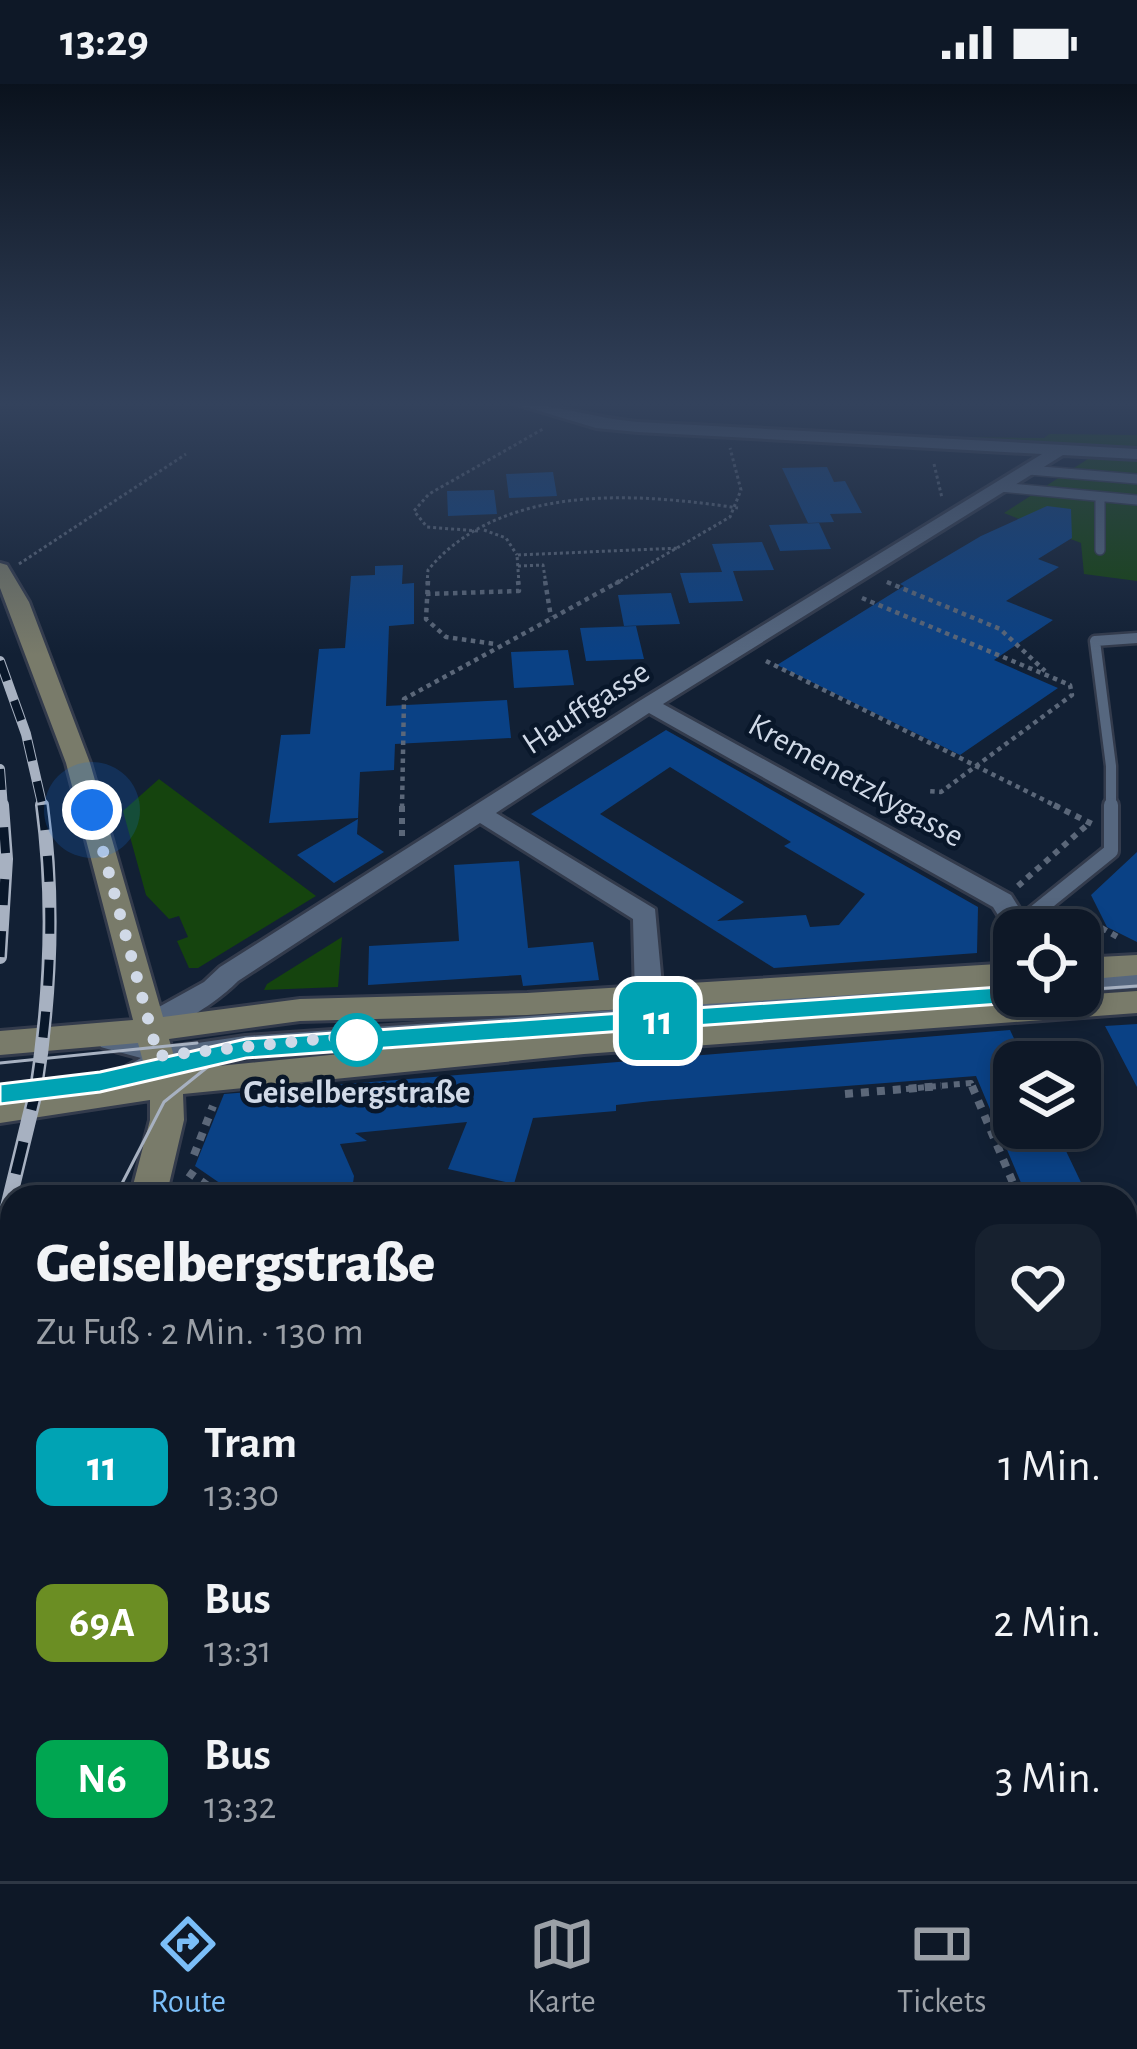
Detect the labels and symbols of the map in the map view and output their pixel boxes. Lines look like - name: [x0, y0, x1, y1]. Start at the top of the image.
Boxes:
- street label: Hauffgasse: [517, 655, 656, 761]
- street label: Kremenetzkygasse: [743, 708, 969, 854]
- your location: [62, 780, 122, 840]
- line badge: 11: [604, 982, 712, 1060]
- marker: Geiselbergstraße: [332, 1015, 382, 1065]
- place label: Geiselbergstraße: [243, 1077, 471, 1110]

